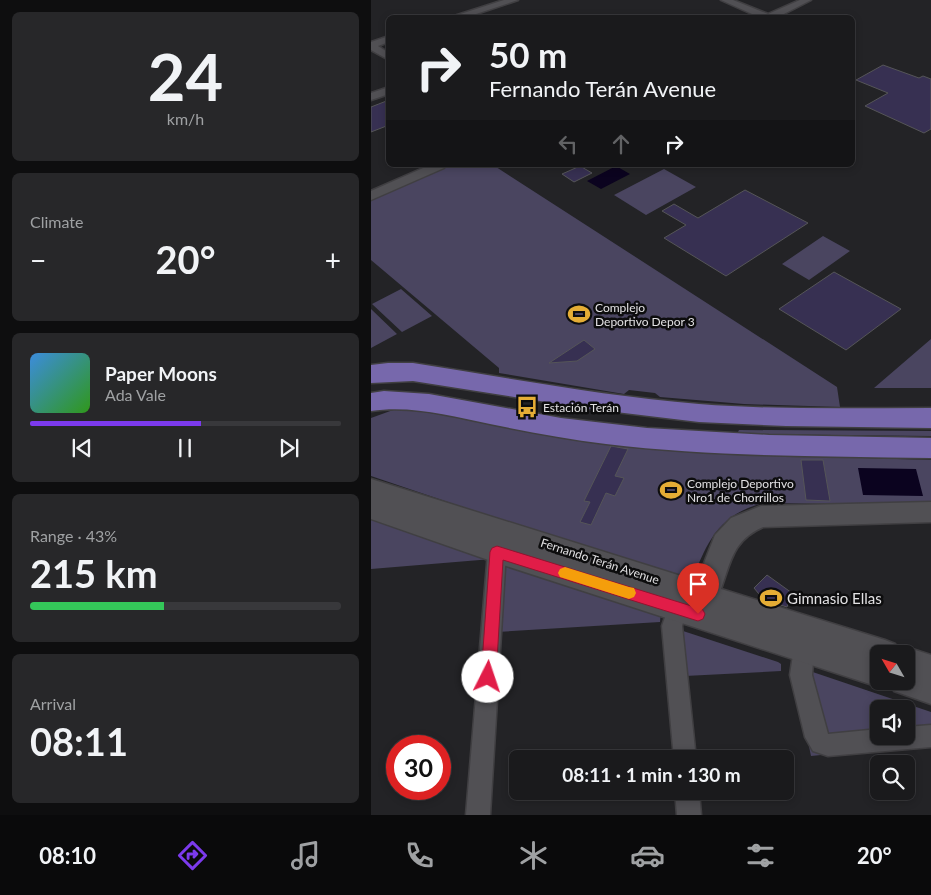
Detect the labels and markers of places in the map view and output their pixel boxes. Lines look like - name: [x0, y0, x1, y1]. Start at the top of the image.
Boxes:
- place label: Complejo Deportivo Depor 3: [595, 300, 695, 329]
- sports icon: Complejo Deportivo Depor 3: [566, 301, 592, 327]
- bus stop icon: Estación Terán: [514, 394, 540, 420]
- place label: Estación Terán: [543, 400, 619, 415]
- place label: Complejo Deportivo Nro1 de Chorrillos: [687, 476, 794, 505]
- sports icon: Complejo Deportivo Nro1 de Chorrillos: [658, 477, 684, 503]
- pin: [677, 563, 719, 614]
- sports icon: Gimnasio Ellas: [758, 585, 784, 611]
- place label: Gimnasio Ellas: [787, 589, 882, 607]

